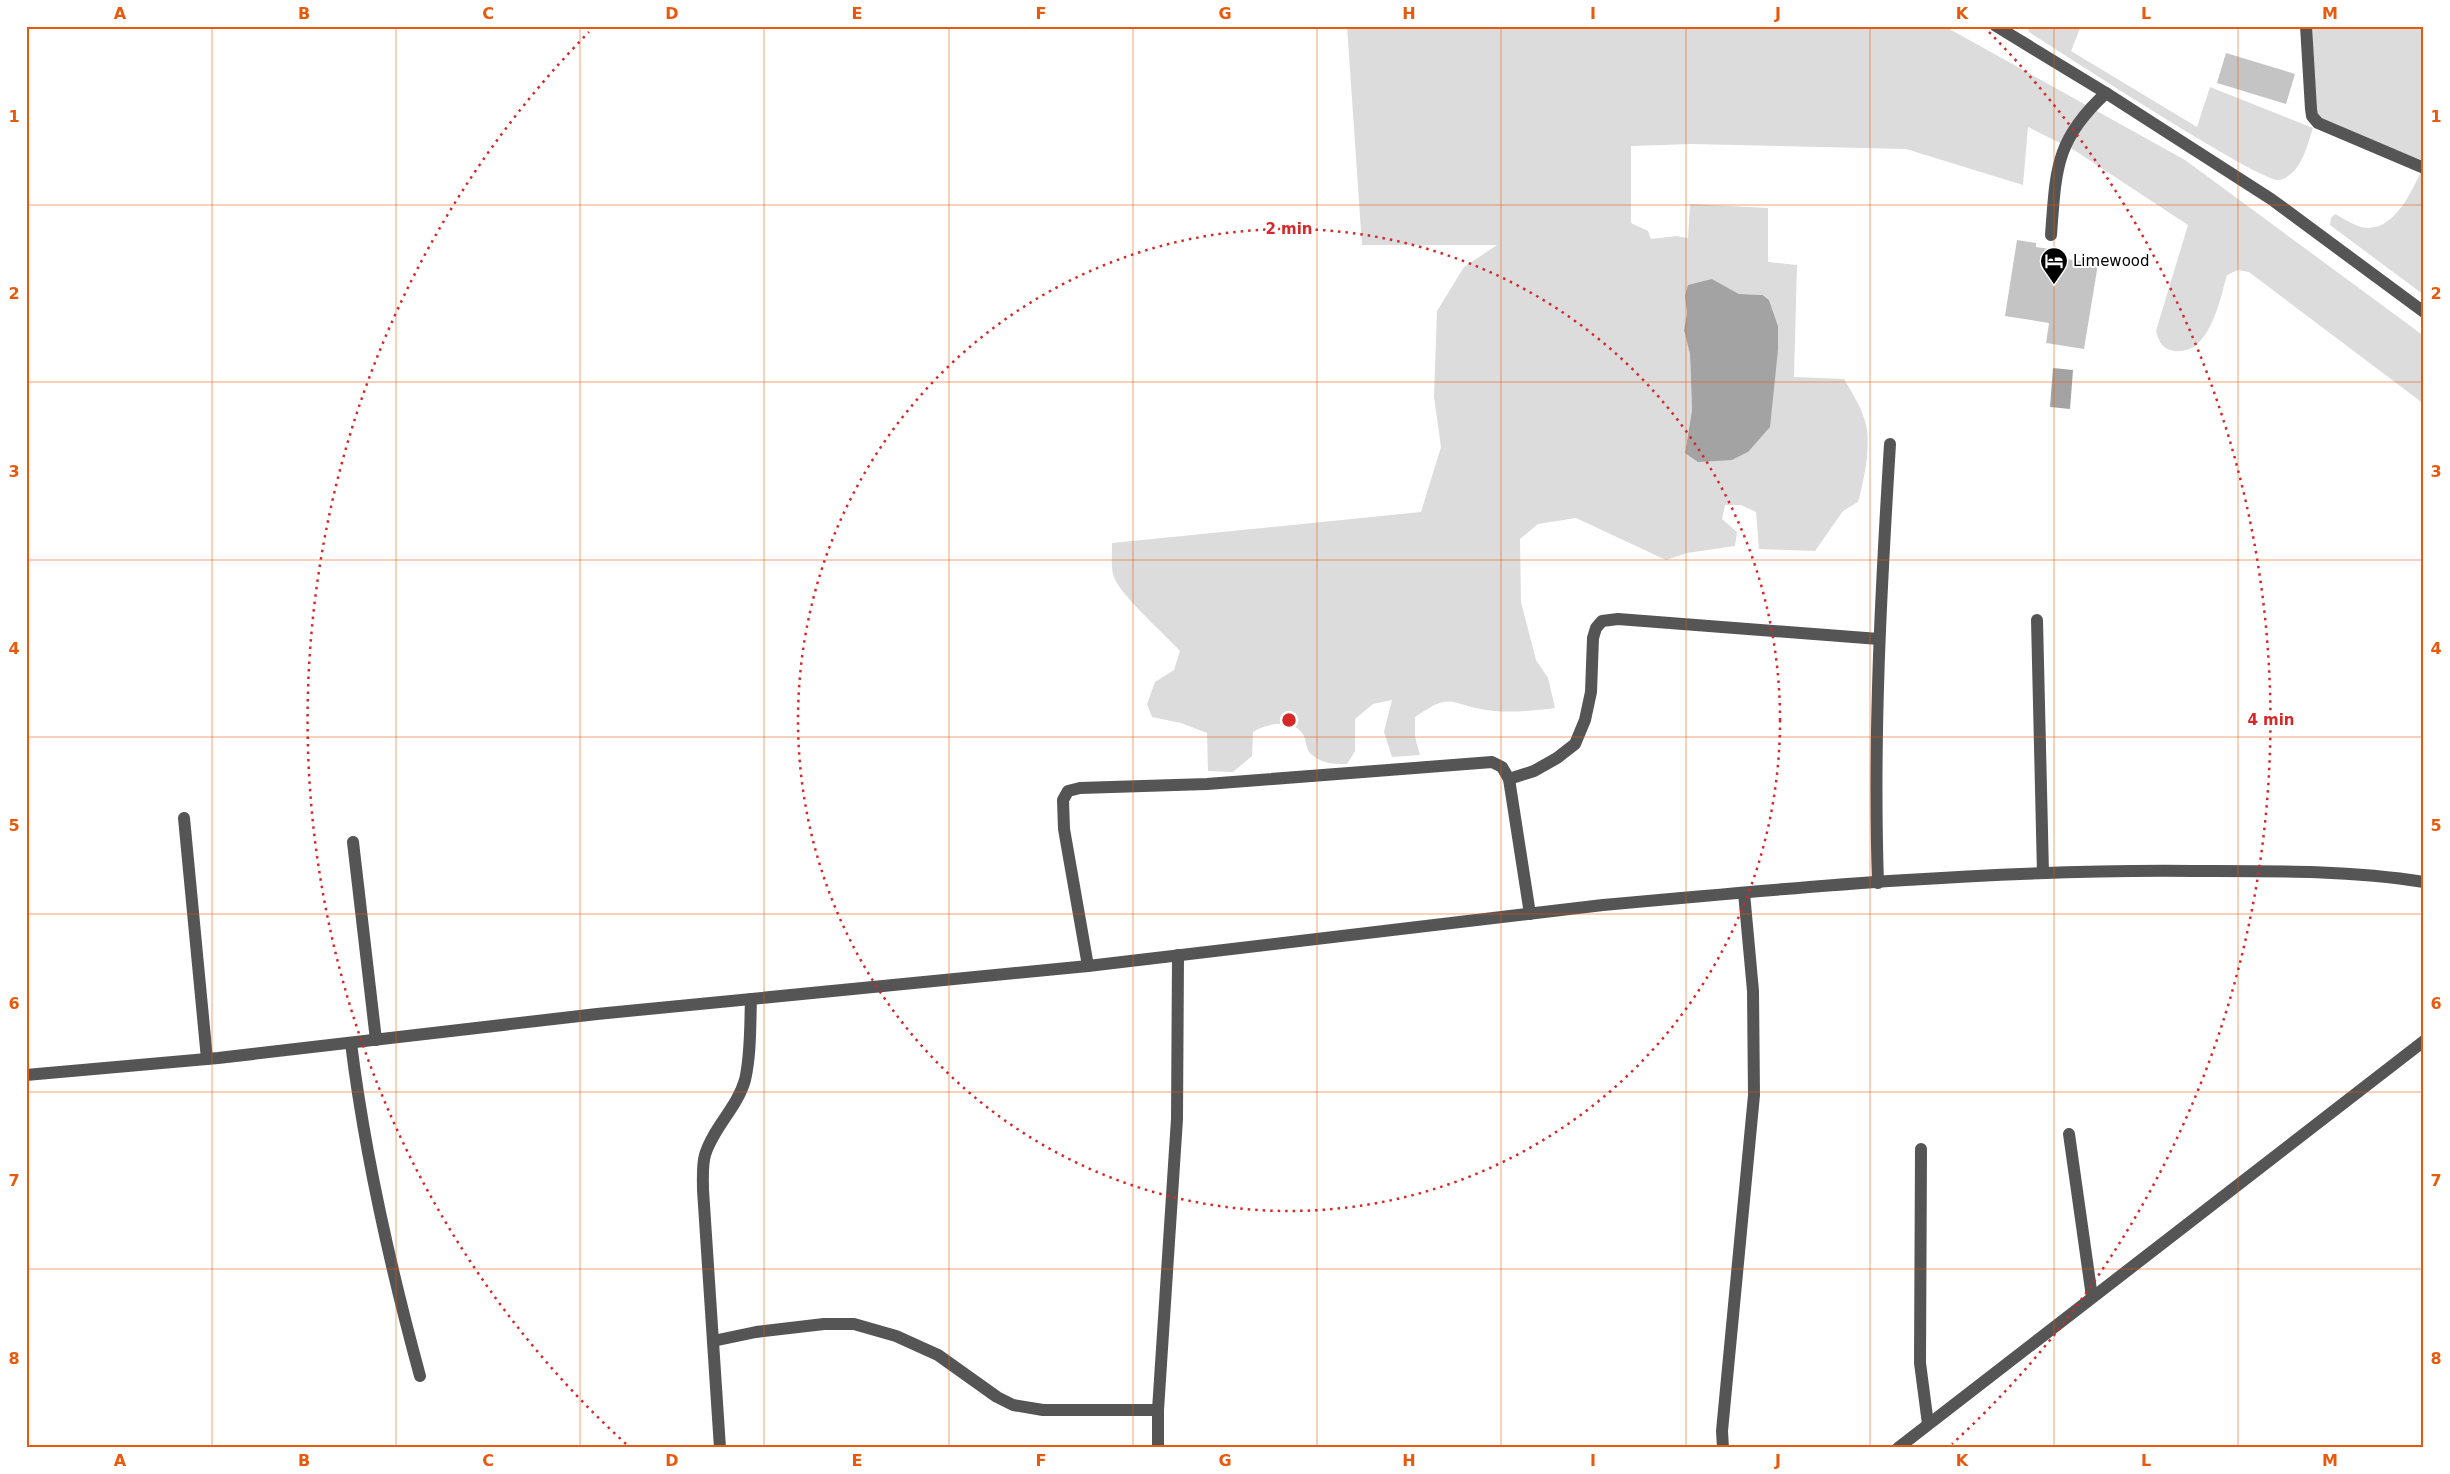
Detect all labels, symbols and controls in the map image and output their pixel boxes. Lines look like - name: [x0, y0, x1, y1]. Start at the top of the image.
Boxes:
- text: A: [114, 4, 127, 23]
- text: B: [298, 4, 310, 23]
- text: C: [482, 4, 494, 23]
- text: D: [665, 4, 679, 23]
- text: E: [852, 4, 862, 23]
- text: F: [1036, 4, 1046, 23]
- text: G: [1218, 4, 1232, 23]
- text: H: [1402, 4, 1416, 23]
- text: I: [1590, 4, 1596, 23]
- text: J: [1774, 4, 1781, 23]
- text: K: [1956, 4, 1969, 23]
- text: L: [2141, 4, 2151, 23]
- text: M: [2322, 4, 2338, 23]
- text: 1: [8, 107, 20, 126]
- text: 1: [2430, 107, 2442, 126]
- text: 2 min: [1265, 220, 1313, 238]
- hotel icon: Limewood: [2039, 246, 2069, 285]
- place label: Limewood: [2073, 252, 2150, 270]
- text: 2: [8, 284, 20, 303]
- text: 2: [2430, 284, 2442, 303]
- text: 3: [8, 462, 20, 481]
- text: 3: [2430, 462, 2442, 481]
- text: 4: [8, 639, 20, 658]
- text: 4: [2430, 639, 2442, 658]
- centre of rings: [1280, 711, 1298, 729]
- text: 4 min: [2247, 711, 2295, 729]
- text: 5: [8, 816, 20, 835]
- text: 5: [2430, 816, 2442, 835]
- text: 6: [8, 994, 20, 1013]
- text: 6: [2430, 994, 2442, 1013]
- text: 7: [8, 1171, 20, 1190]
- text: 7: [2430, 1171, 2442, 1190]
- text: 8: [8, 1349, 20, 1368]
- text: 8: [2430, 1349, 2442, 1368]
- text: A: [114, 1451, 127, 1470]
- text: B: [298, 1451, 310, 1470]
- text: C: [482, 1451, 494, 1470]
- text: D: [665, 1451, 679, 1470]
- text: E: [852, 1451, 862, 1470]
- text: F: [1036, 1451, 1046, 1470]
- text: G: [1218, 1451, 1232, 1470]
- text: H: [1402, 1451, 1416, 1470]
- text: I: [1590, 1451, 1596, 1470]
- text: J: [1774, 1451, 1781, 1470]
- text: K: [1956, 1451, 1969, 1470]
- text: L: [2141, 1451, 2151, 1470]
- text: M: [2322, 1451, 2338, 1470]

